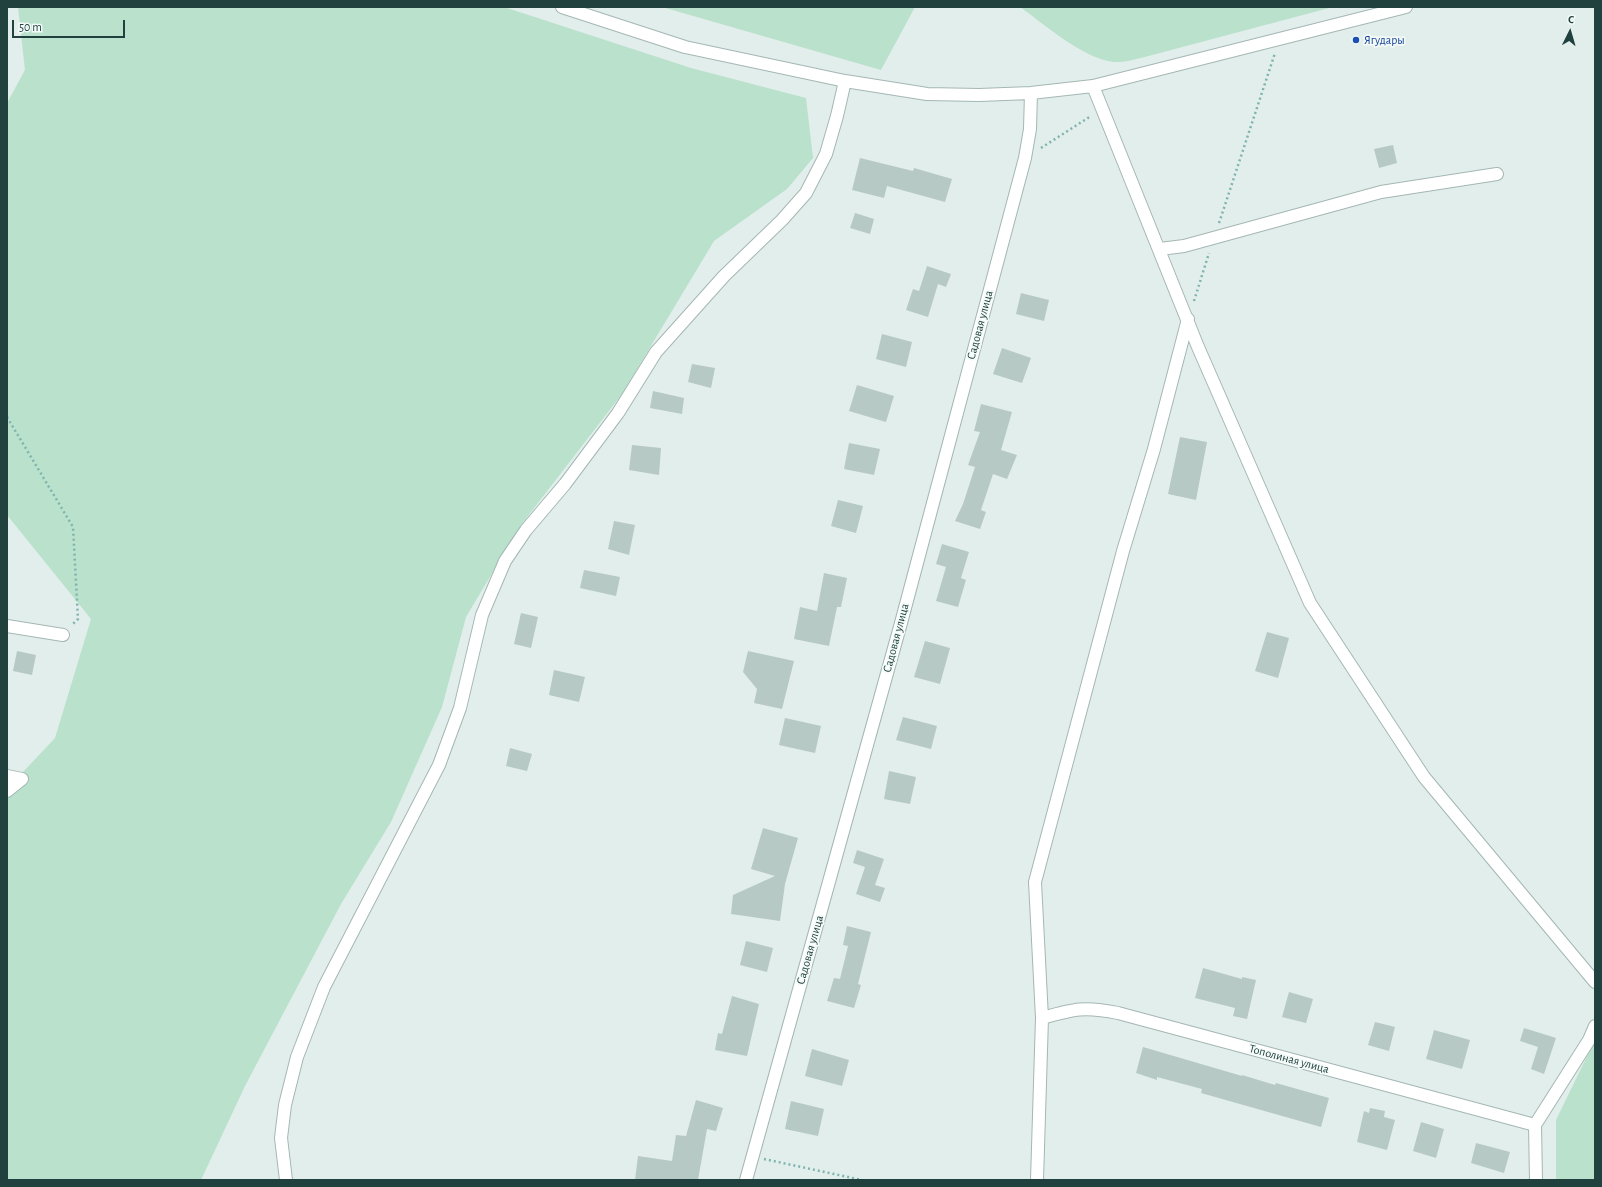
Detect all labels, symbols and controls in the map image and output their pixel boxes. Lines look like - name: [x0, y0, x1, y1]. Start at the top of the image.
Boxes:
- scale bar: [14, 12, 127, 38]
- north arrow: [1550, 12, 1590, 52]
- text: С: [1568, 14, 1575, 25]
- text: 50 m: [19, 21, 42, 33]
- place label: Ягудары: [1364, 33, 1405, 47]
- marker: Ягудары: [1351, 35, 1361, 45]
- street label: Садовая улица: [964, 289, 996, 361]
- street label: Садовая улица: [880, 602, 912, 674]
- street label: Садовая улица: [793, 914, 827, 986]
- street label: Тополиная улица: [1247, 1041, 1331, 1077]

